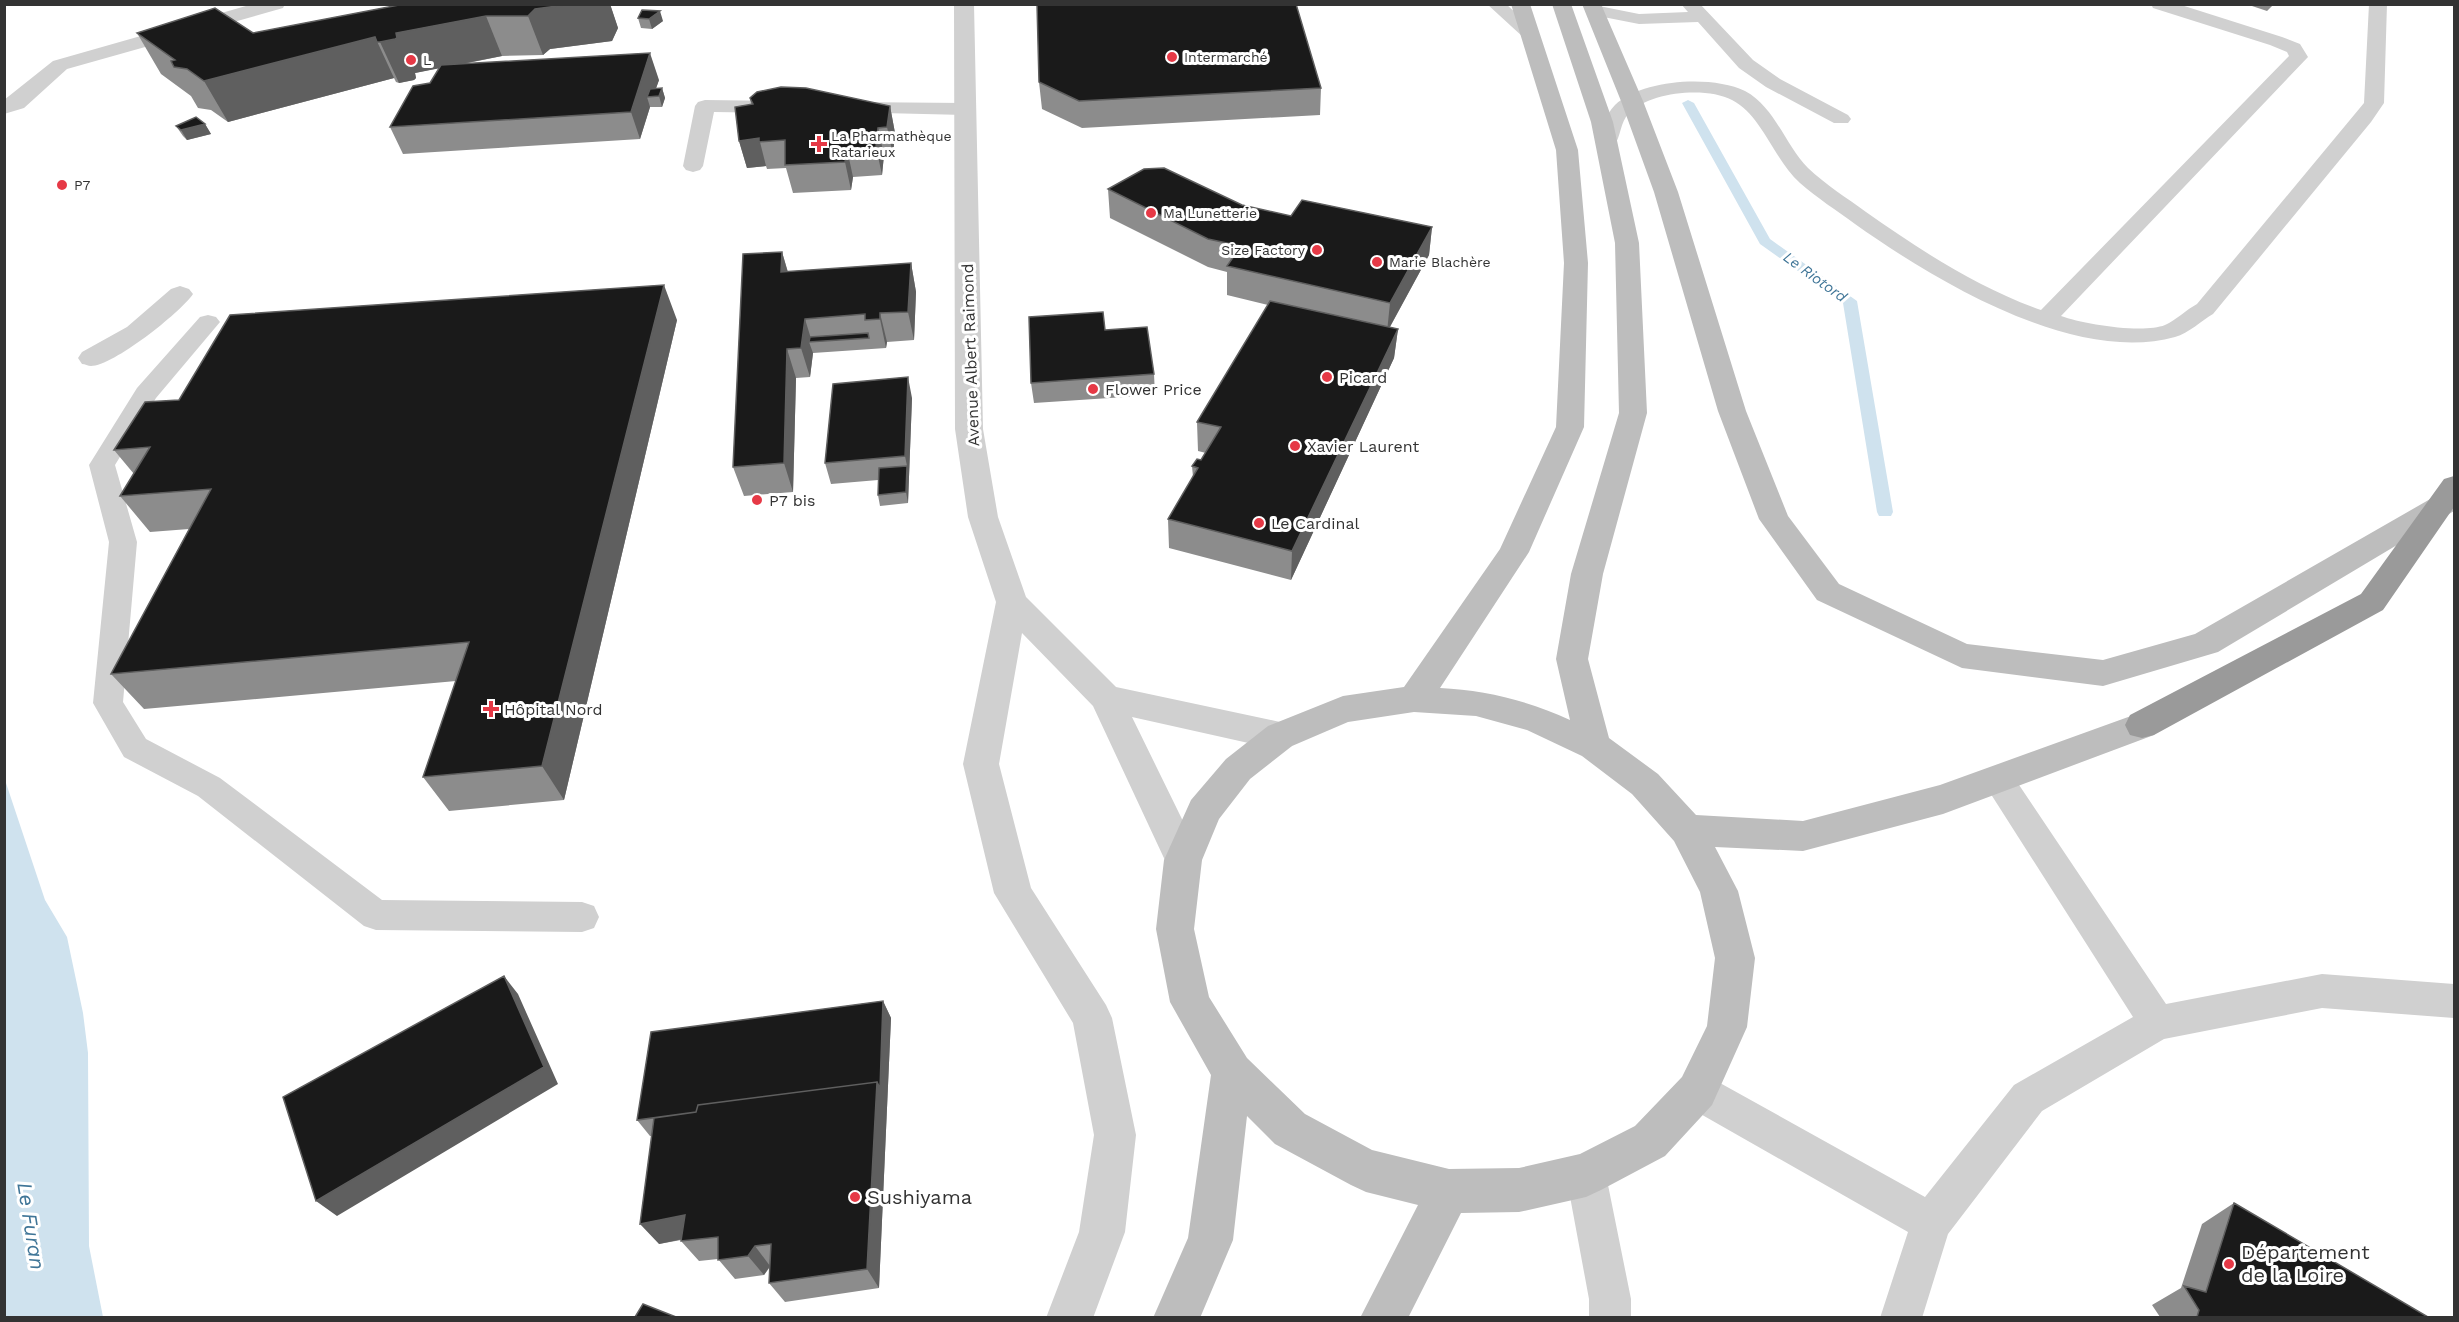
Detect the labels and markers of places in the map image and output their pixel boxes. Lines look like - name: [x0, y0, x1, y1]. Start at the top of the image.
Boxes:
- place label: Intermarché: [1184, 49, 1268, 65]
- marker: Intermarché: [1165, 50, 1179, 64]
- place label: L: [423, 52, 431, 68]
- marker: L: [404, 53, 418, 67]
- place label: La Pharmathèque Ratarieux: [831, 128, 952, 160]
- marker: La Pharmathèque Ratarieux: [812, 137, 826, 151]
- place label: P7: [74, 177, 91, 193]
- marker: P7: [55, 178, 69, 192]
- place label: Ma Lunetterie: [1163, 205, 1257, 221]
- marker: Ma Lunetterie: [1144, 206, 1158, 220]
- place label: Size Factory: [1221, 242, 1306, 258]
- marker: Size Factory: [1310, 243, 1324, 257]
- place label: Marie Blachère: [1389, 254, 1491, 270]
- marker: Marie Blachère: [1370, 255, 1384, 269]
- place label: Picard: [1339, 368, 1387, 387]
- marker: Picard: [1320, 370, 1334, 384]
- place label: Flower Price: [1105, 380, 1202, 399]
- marker: Flower Price: [1086, 382, 1100, 396]
- place label: Xavier Laurent: [1307, 437, 1419, 456]
- marker: Xavier Laurent: [1288, 439, 1302, 453]
- place label: P7 bis: [769, 491, 815, 510]
- marker: P7 bis: [750, 493, 764, 507]
- place label: Le Cardinal: [1271, 514, 1360, 533]
- marker: Le Cardinal: [1252, 516, 1266, 530]
- marker: Hôpital Nord: [482, 700, 500, 718]
- place label: Hôpital Nord: [504, 700, 603, 719]
- place label: Sushiyama: [867, 1185, 972, 1209]
- marker: Sushiyama: [848, 1190, 862, 1204]
- place label: Département de la Loire: [2241, 1240, 2370, 1287]
- marker: Département de la Loire: [2222, 1257, 2236, 1271]

